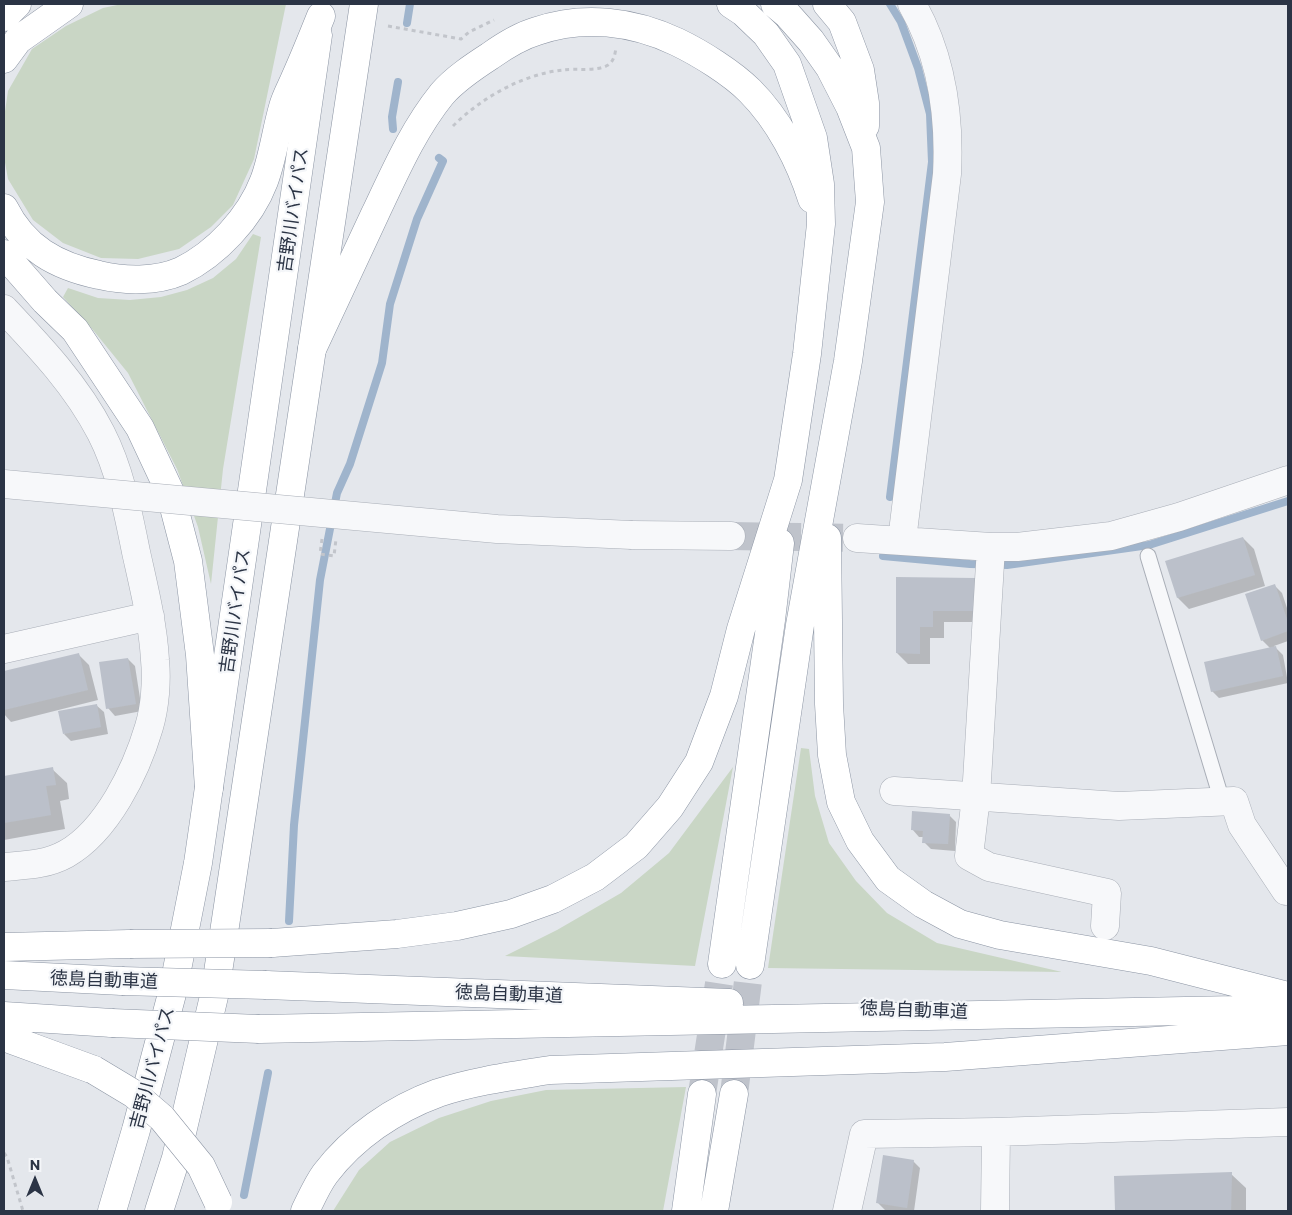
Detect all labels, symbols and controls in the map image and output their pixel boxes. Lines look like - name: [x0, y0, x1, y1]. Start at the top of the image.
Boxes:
- street label: 吉野川バイパス: [274, 146, 312, 274]
- street label: 吉野川バイパス: [216, 547, 254, 675]
- street label: 徳島自動車道: [50, 967, 158, 993]
- street label: 徳島自動車道: [455, 981, 563, 1007]
- street label: 徳島自動車道: [860, 997, 968, 1023]
- street label: 吉野川バイパス: [125, 1004, 179, 1132]
- north arrow: [10, 1155, 60, 1205]
- text: N: [30, 1156, 40, 1173]

